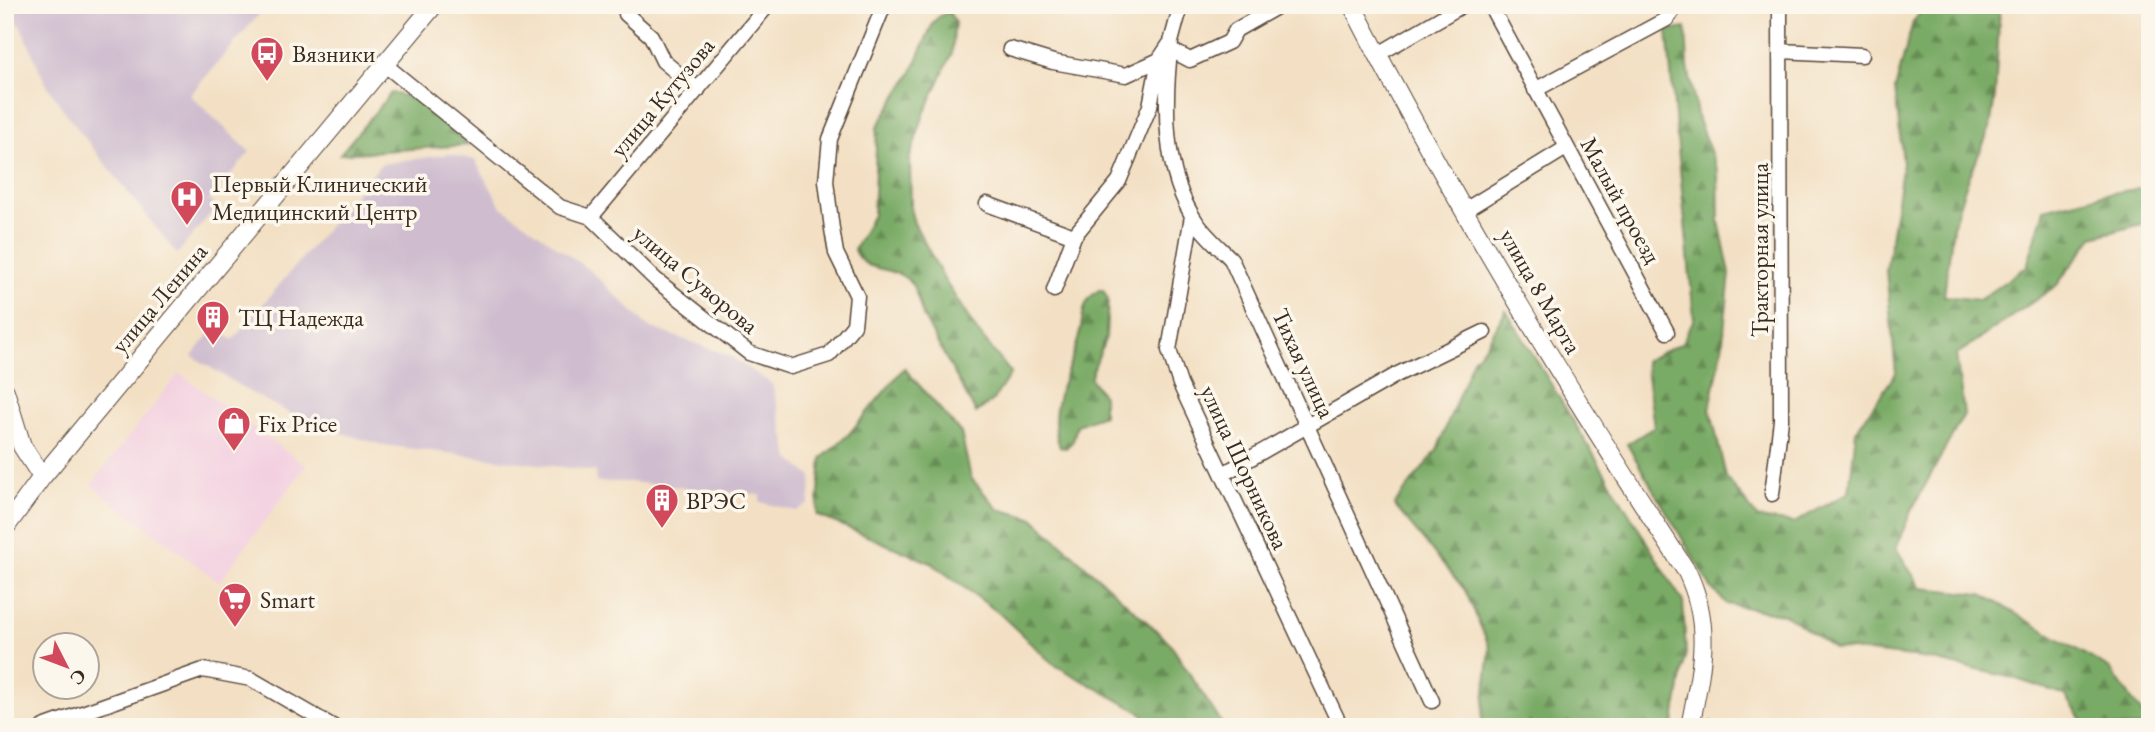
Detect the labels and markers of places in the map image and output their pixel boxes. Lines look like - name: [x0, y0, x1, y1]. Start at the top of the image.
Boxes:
- bus stop icon: Вязники: [248, 34, 286, 83]
- place label: Вязники: [292, 38, 376, 69]
- place label: Первый Клинический Медицинский Центр: [212, 168, 428, 227]
- hospital icon: Первый Клинический Медицинский Центр: [168, 178, 206, 227]
- building icon: ТЦ Надежда: [194, 298, 232, 347]
- place label: ТЦ Надежда: [238, 302, 364, 333]
- shop icon: Fix Price: [215, 404, 253, 453]
- place label: Fix Price: [258, 408, 337, 439]
- building icon: ВРЭС: [643, 481, 681, 530]
- place label: ВРЭС: [686, 485, 746, 516]
- supermarket icon: Smart: [216, 580, 254, 629]
- place label: Smart: [260, 584, 315, 615]

